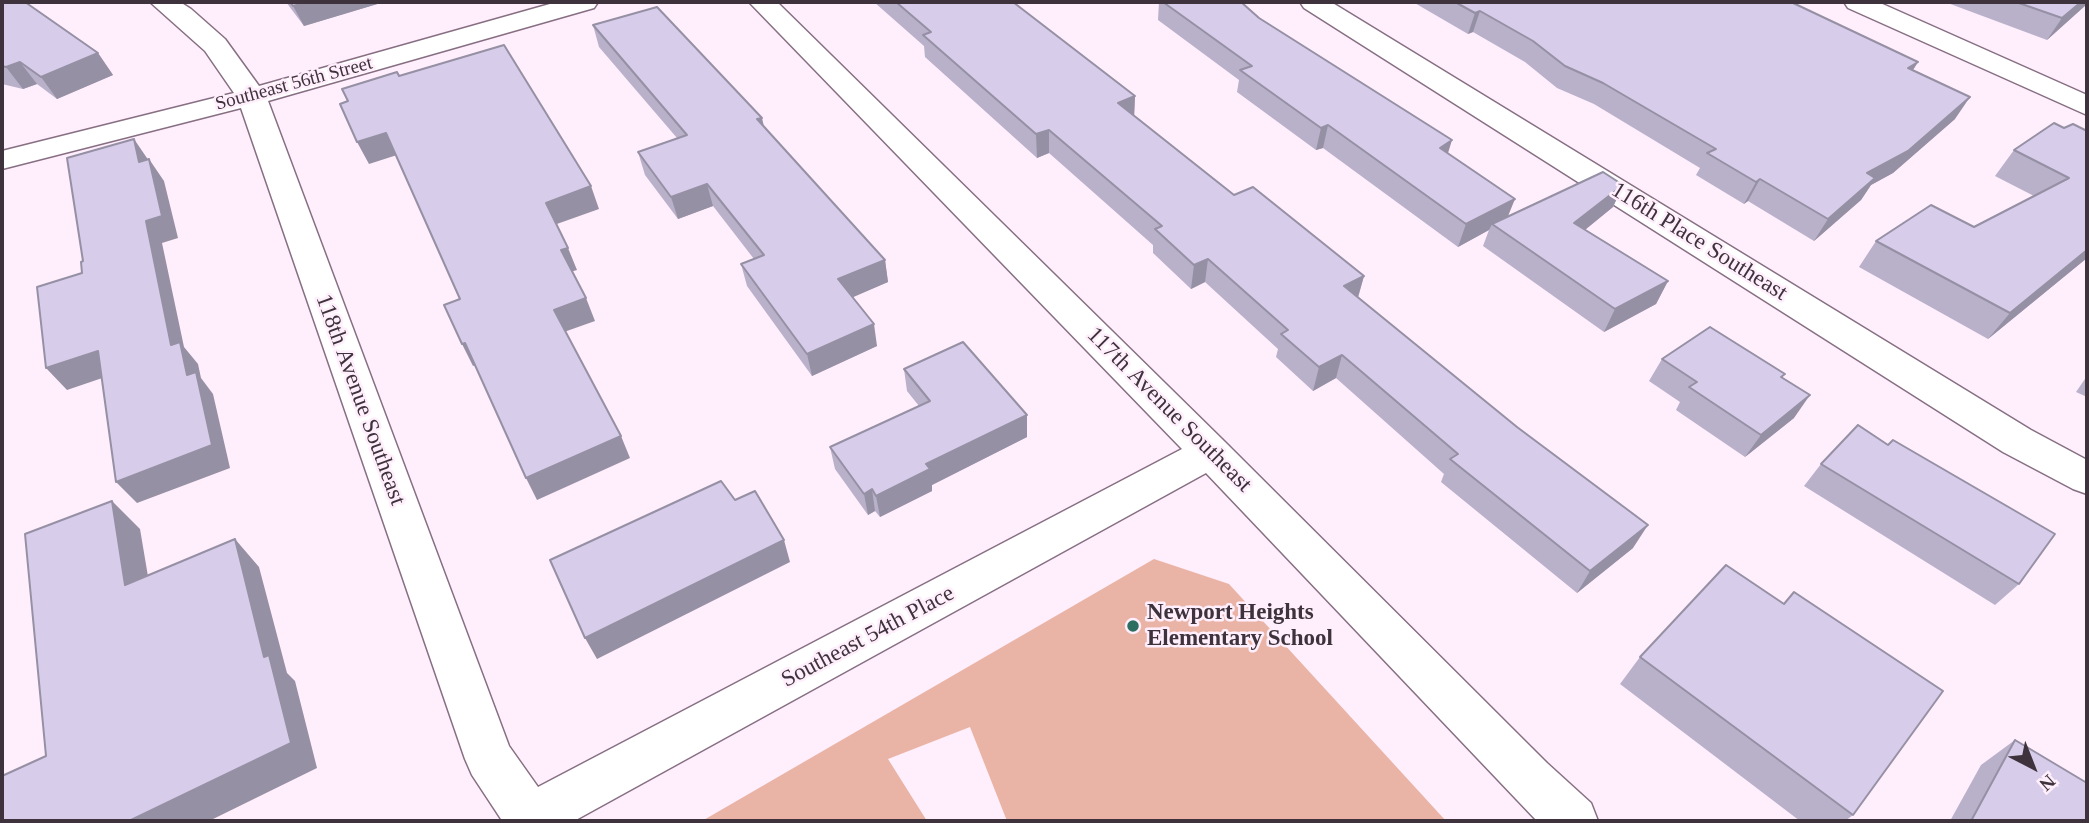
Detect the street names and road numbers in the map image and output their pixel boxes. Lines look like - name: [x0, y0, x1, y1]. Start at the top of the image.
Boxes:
- street label: Southeast 56th Street: [213, 52, 375, 116]
- street label: 116th Place Southeast: [1606, 177, 1792, 307]
- street label: 118th Avenue Southeast: [309, 291, 411, 509]
- street label: 117th Avenue Southeast: [1081, 322, 1257, 498]
- street label: Southeast 54th Place: [777, 580, 959, 694]

